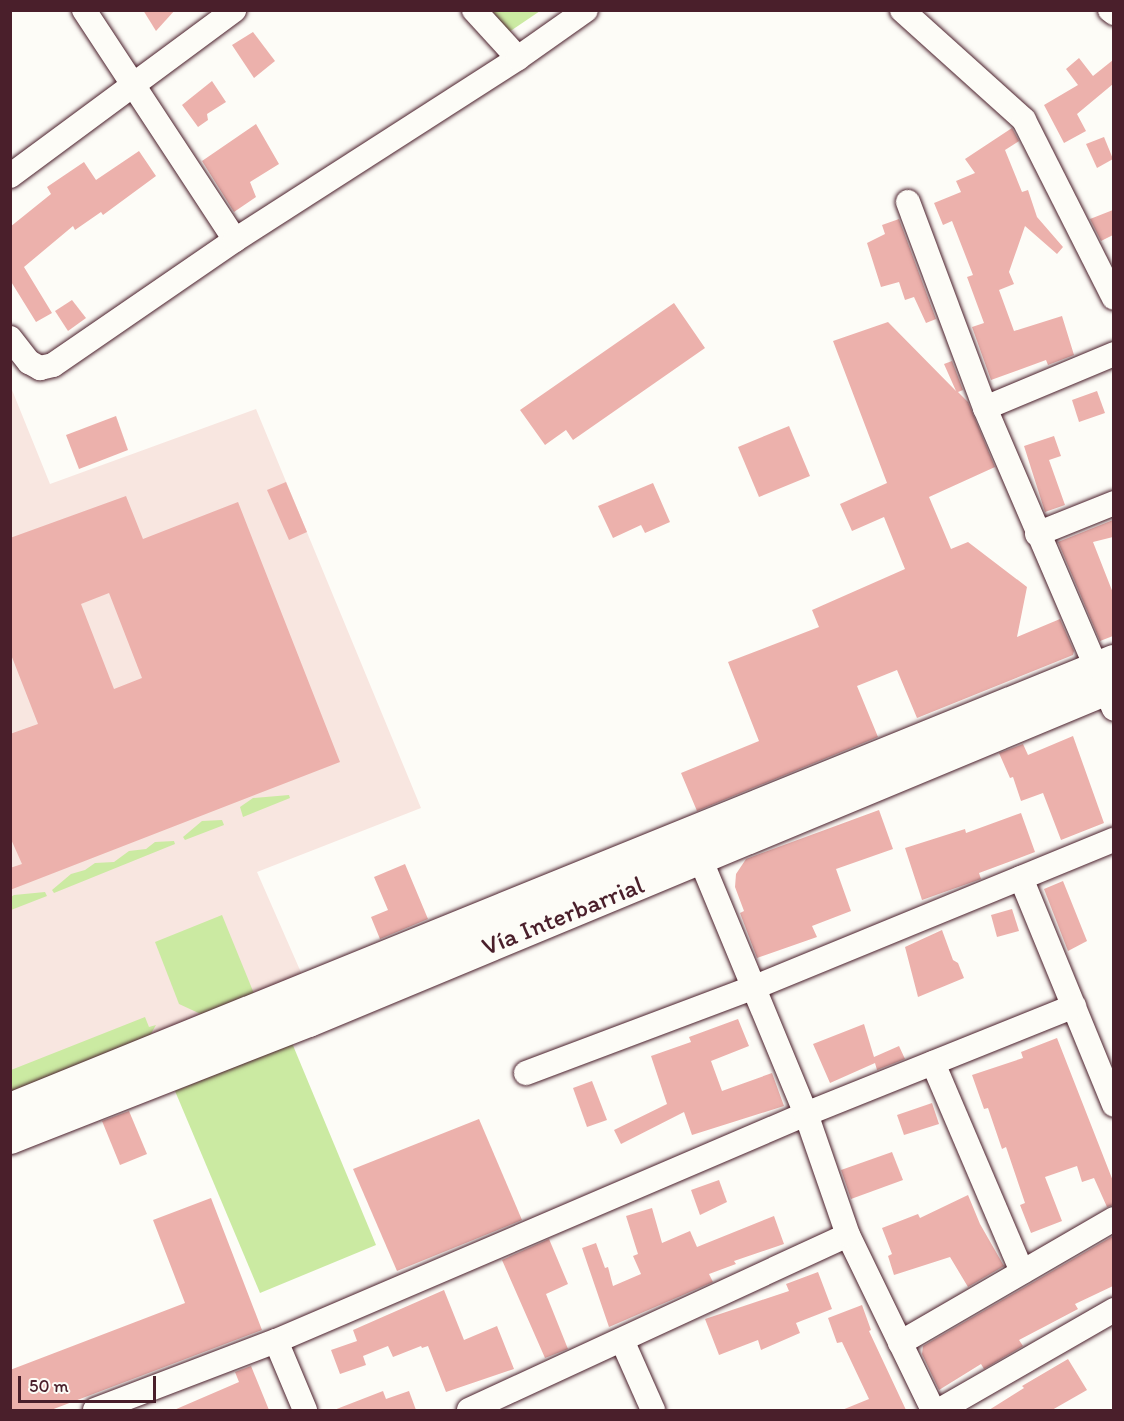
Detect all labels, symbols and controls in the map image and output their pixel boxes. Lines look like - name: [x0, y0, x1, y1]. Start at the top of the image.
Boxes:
- street label: Vía Interbarrial: [477, 869, 649, 963]
- scale bar: [21, 1364, 159, 1402]
- text: 50 m: [29, 1375, 69, 1397]

